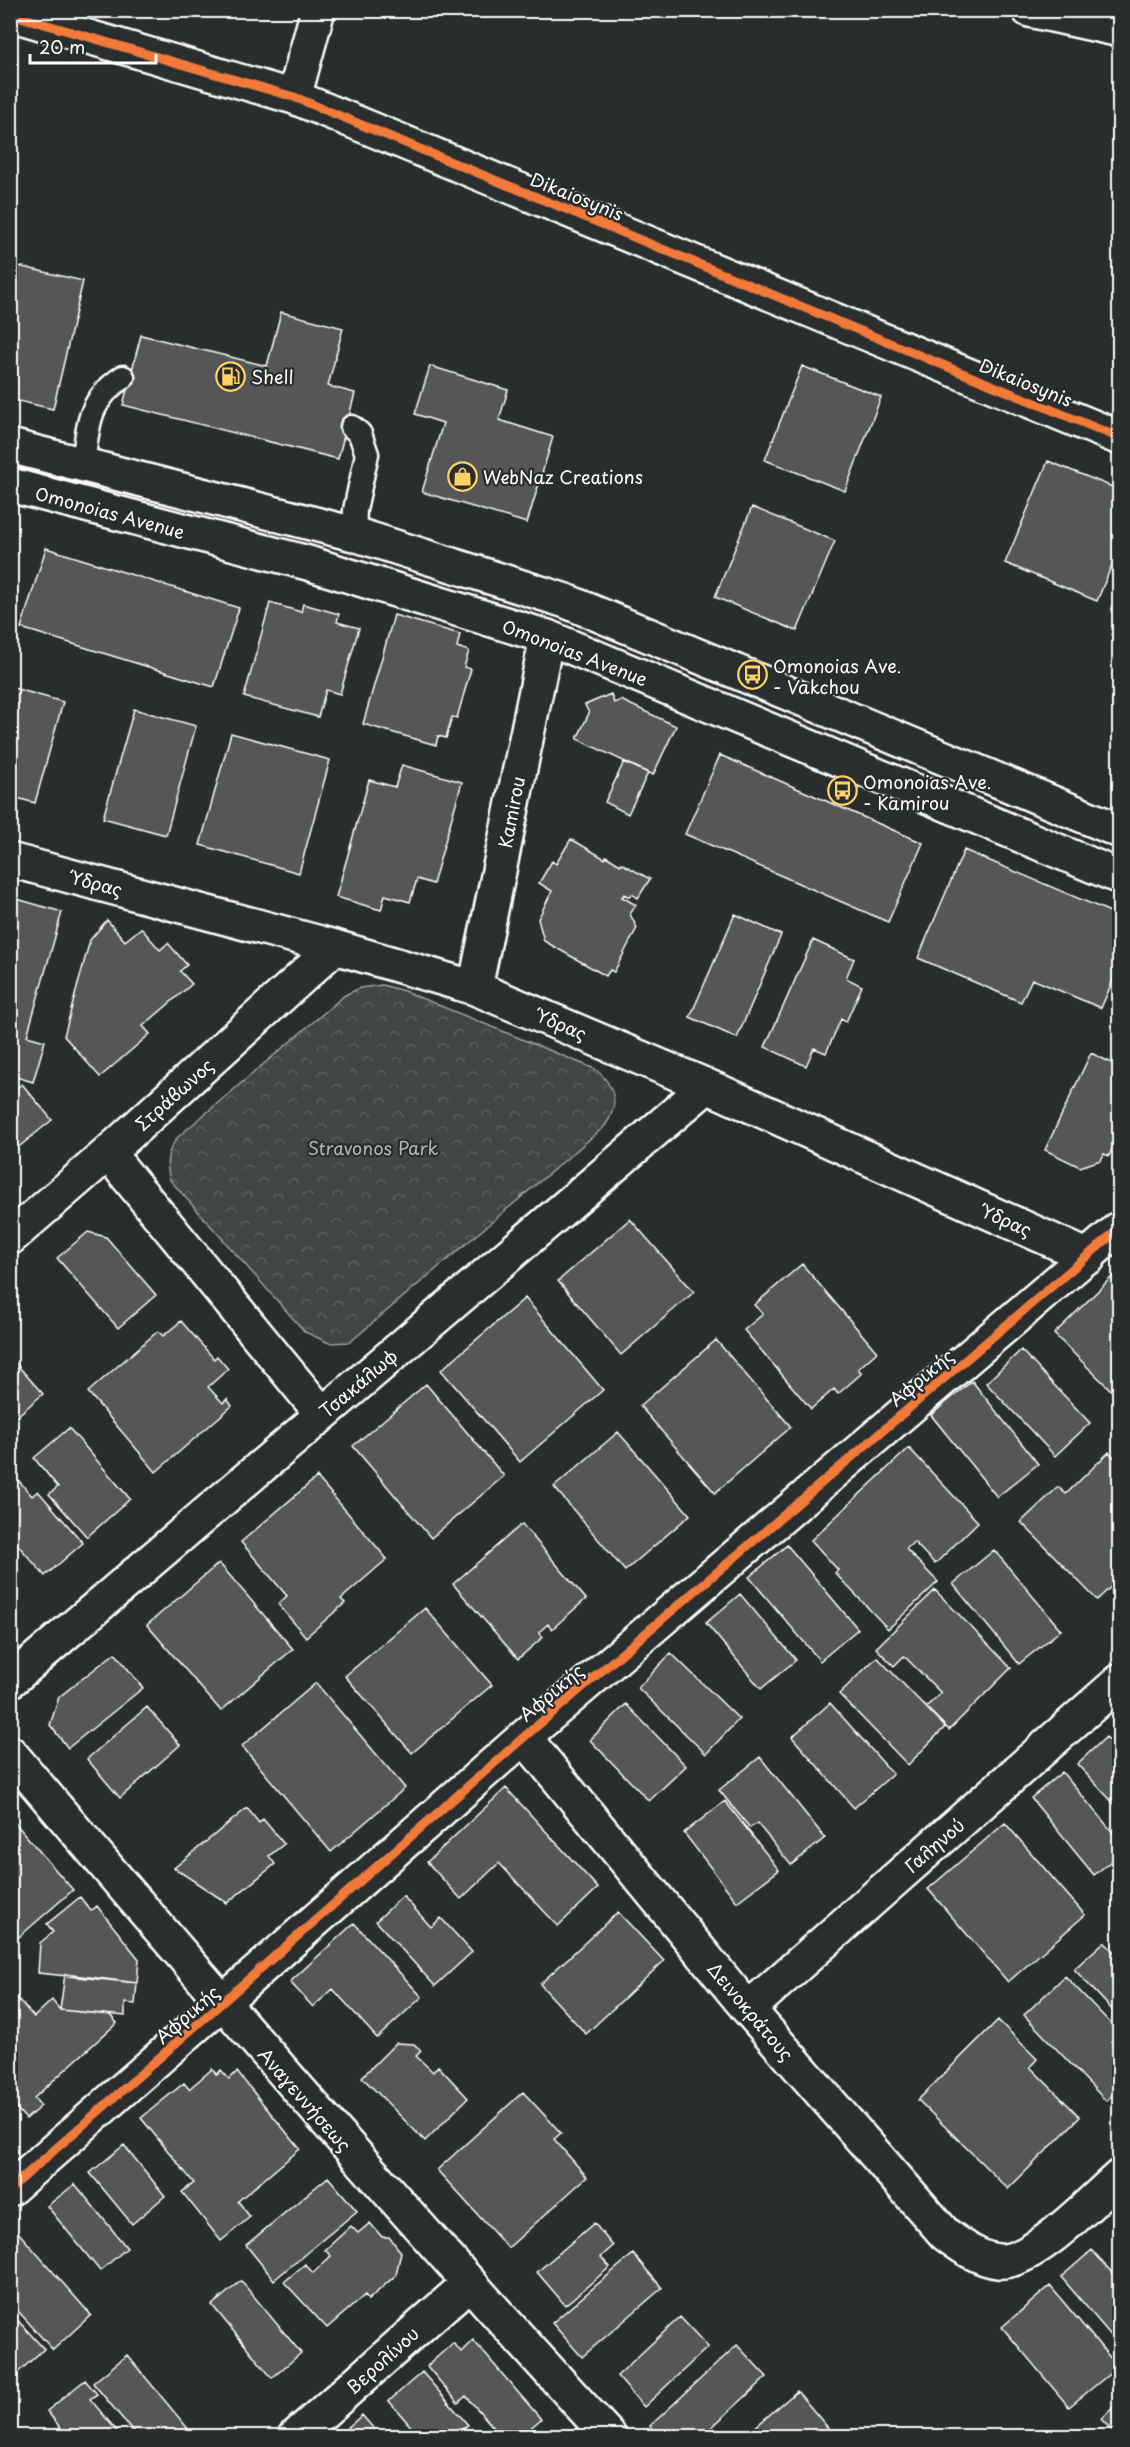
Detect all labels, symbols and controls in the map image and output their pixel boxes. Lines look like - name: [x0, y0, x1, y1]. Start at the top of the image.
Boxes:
- scale bar: [30, 27, 156, 65]
- text: 20 m: [39, 33, 85, 60]
- street label: Dikaiosynis: [526, 165, 628, 227]
- street label: Dikaiosynis: [975, 351, 1077, 413]
- fuel station icon: Shell: [214, 360, 246, 392]
- place label: Shell: [251, 363, 293, 390]
- shop icon: WebNaz Creations: [446, 460, 478, 492]
- place label: WebNaz Creations: [483, 463, 643, 490]
- street label: Omonoias Avenue: [32, 479, 188, 545]
- street label: Omonoias Avenue: [498, 612, 652, 692]
- place label: Omonoias Ave. - Vakchou: [773, 652, 901, 700]
- bus stop icon: Omonoias Ave. - Vakchou: [736, 659, 768, 691]
- place label: Omonoias Ave. - Kamirou: [863, 768, 991, 816]
- street label: Kamirou: [491, 774, 531, 850]
- bus stop icon: Omonoias Ave. - Kamirou: [826, 775, 858, 807]
- street label: Ύδρας: [66, 862, 126, 903]
- street label: Ύδρας: [530, 1000, 591, 1047]
- street label: Στράβωνος: [129, 1052, 219, 1136]
- park label: Stravonos Park: [308, 1134, 438, 1161]
- street label: Ύδρας: [975, 1196, 1036, 1243]
- street label: Τσακάλωφ: [313, 1342, 403, 1424]
- street label: Αφρικής: [883, 1342, 959, 1412]
- street label: Αφρικής: [513, 1657, 589, 1727]
- street label: Γαληνού: [898, 1811, 970, 1879]
- street label: Δεινοκράτους: [702, 1956, 800, 2066]
- street label: Αφρικής: [149, 1979, 225, 2049]
- street label: Αναγεννήσεως: [252, 2041, 358, 2157]
- street label: Βερολίνου: [340, 2320, 424, 2400]

